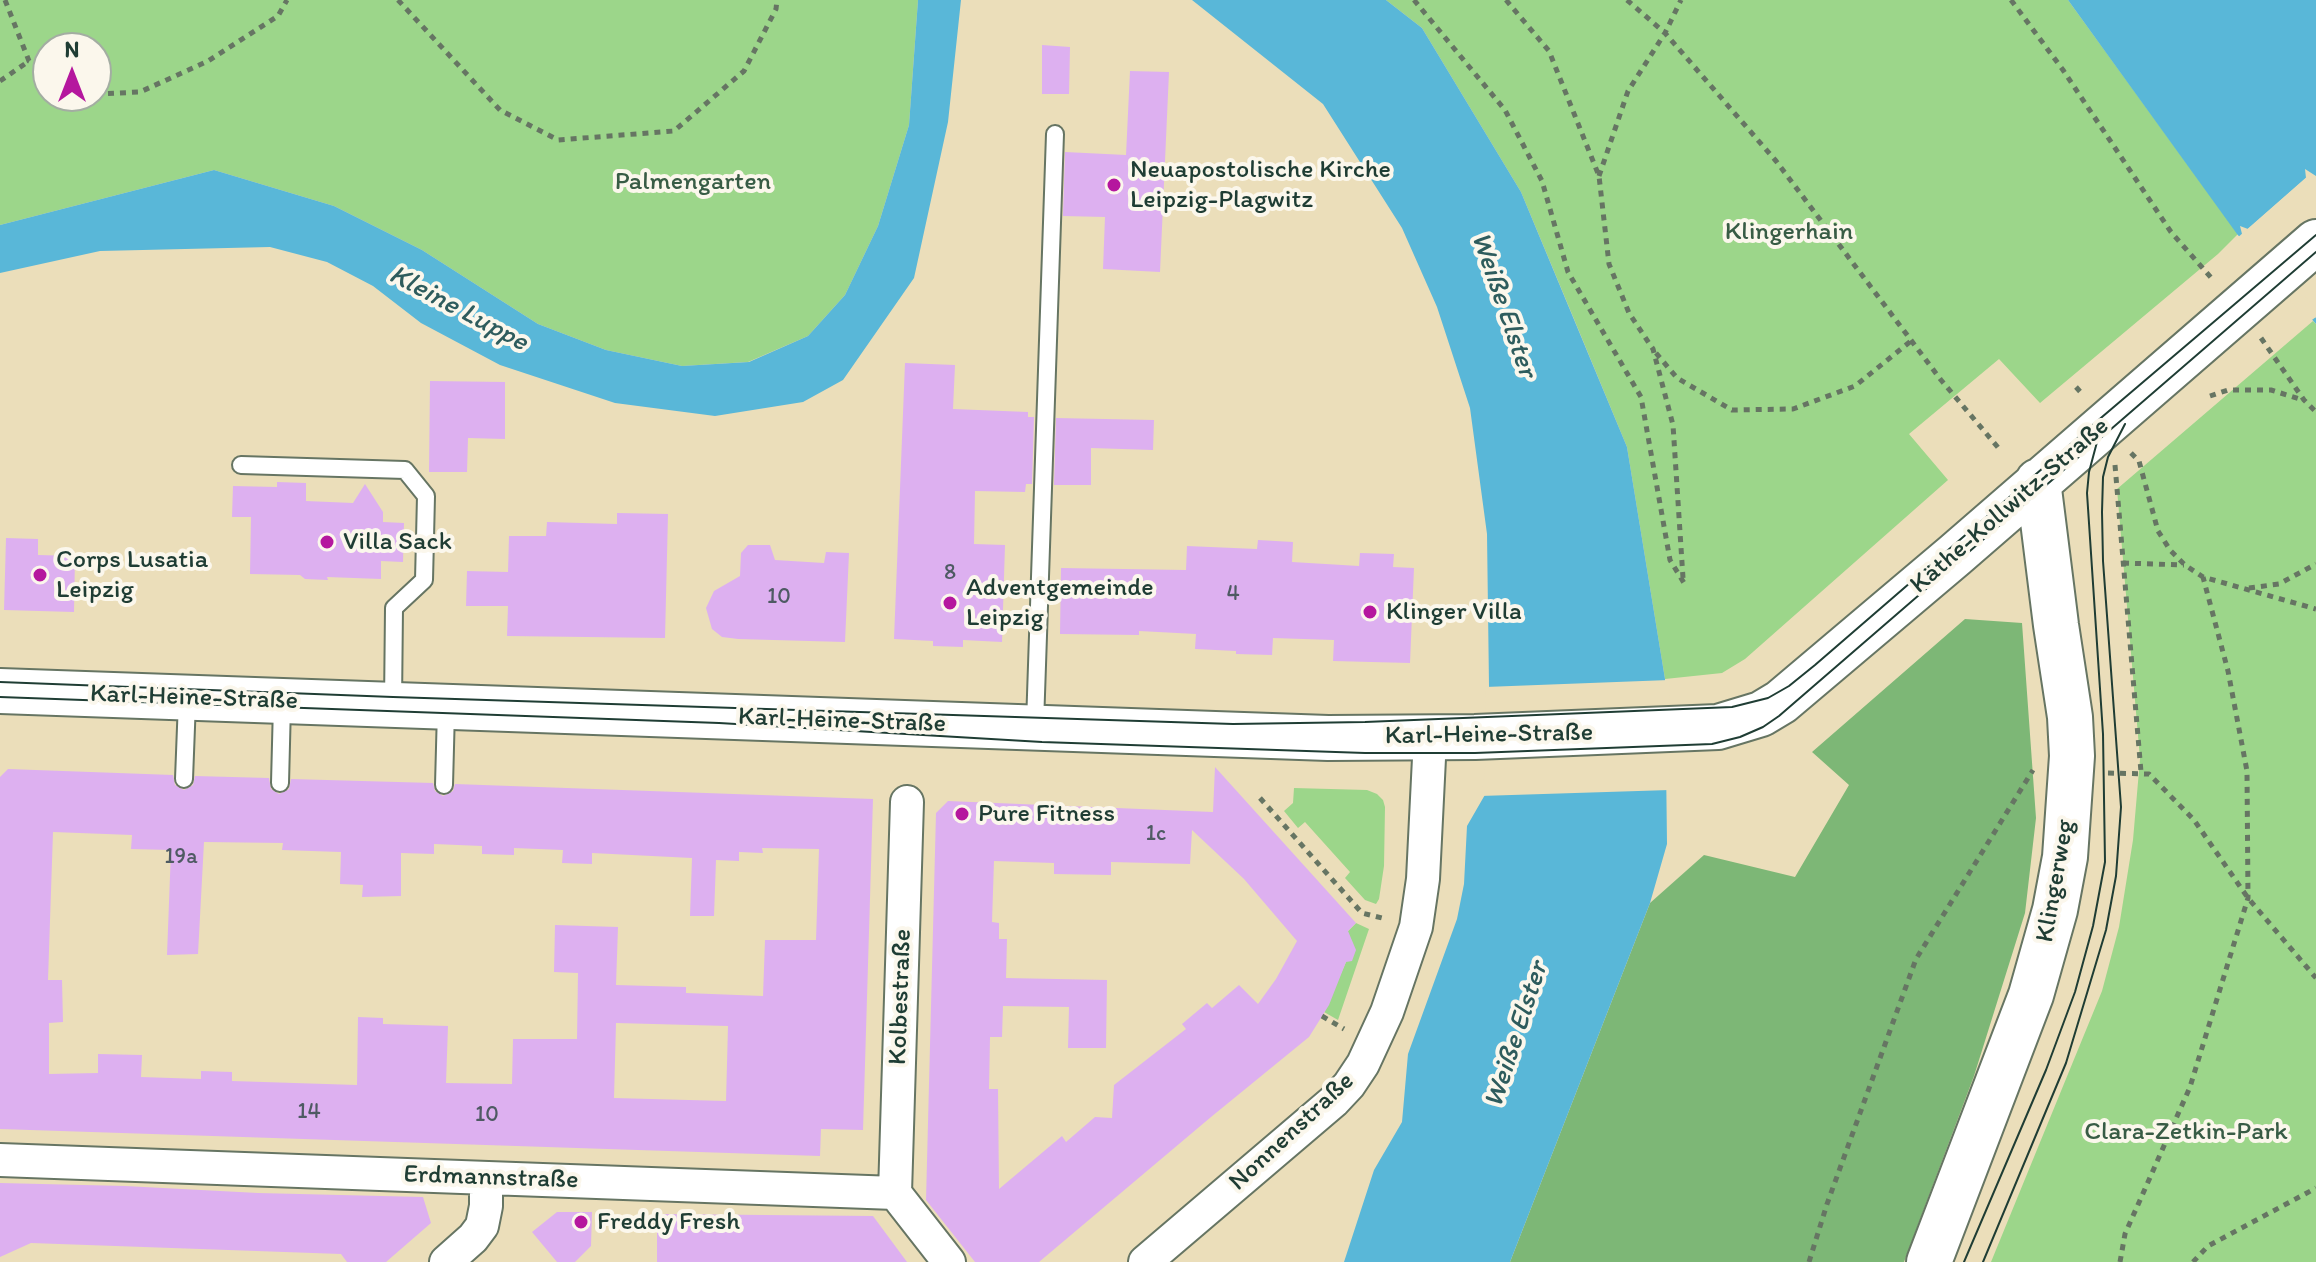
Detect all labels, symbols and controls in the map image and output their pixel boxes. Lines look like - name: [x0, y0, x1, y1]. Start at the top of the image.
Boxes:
- north arrow: [32, 32, 112, 112]
- text: N: [65, 36, 79, 63]
- place label: Neuapostolische Kirche Leipzig-Plagwitz: [1130, 154, 1391, 216]
- park label: Palmengarten: [615, 166, 771, 198]
- marker: Neuapostolische Kirche Leipzig-Plagwitz: [1105, 176, 1123, 194]
- park label: Klingerhain: [1725, 216, 1853, 248]
- water label: Weiße Elster: [1462, 228, 1544, 382]
- water label: Kleine Luppe: [383, 258, 533, 360]
- street label: Käthe-Kollwitz-Straße: [1904, 411, 2116, 601]
- place label: Villa Sack: [343, 526, 452, 558]
- marker: Villa Sack: [318, 533, 336, 551]
- place label: Corps Lusatia Leipzig: [56, 544, 208, 606]
- house number: 8: [944, 560, 956, 586]
- marker: Corps Lusatia Leipzig: [31, 566, 49, 584]
- place label: Adventgemeinde Leipzig: [966, 572, 1154, 634]
- house number: 4: [1226, 581, 1240, 607]
- house number: 10: [767, 584, 791, 610]
- marker: Adventgemeinde Leipzig: [941, 594, 959, 612]
- place label: Klinger Villa: [1386, 596, 1522, 628]
- marker: Klinger Villa: [1361, 603, 1379, 621]
- street label: Karl-Heine-Straße: [89, 679, 299, 717]
- street label: Karl-Heine-Straße: [737, 702, 947, 740]
- street label: Karl-Heine-Straße: [1385, 718, 1593, 752]
- place label: Pure Fitness: [978, 798, 1115, 830]
- marker: Pure Fitness: [953, 805, 971, 823]
- street label: Klingerweg: [2030, 817, 2082, 945]
- house number: 1c: [1146, 821, 1166, 847]
- house number: 19a: [164, 844, 198, 870]
- street label: Kolbestraße: [883, 928, 919, 1066]
- water label: Weiße Elster: [1478, 958, 1556, 1112]
- street label: Nonnenstraße: [1223, 1066, 1361, 1198]
- house number: 14: [297, 1099, 321, 1125]
- house number: 10: [475, 1102, 499, 1128]
- park label: Clara-Zetkin-Park: [2084, 1116, 2288, 1148]
- street label: Erdmannstraße: [403, 1159, 579, 1197]
- place label: Freddy Fresh: [597, 1206, 740, 1238]
- marker: Freddy Fresh: [572, 1213, 590, 1231]

